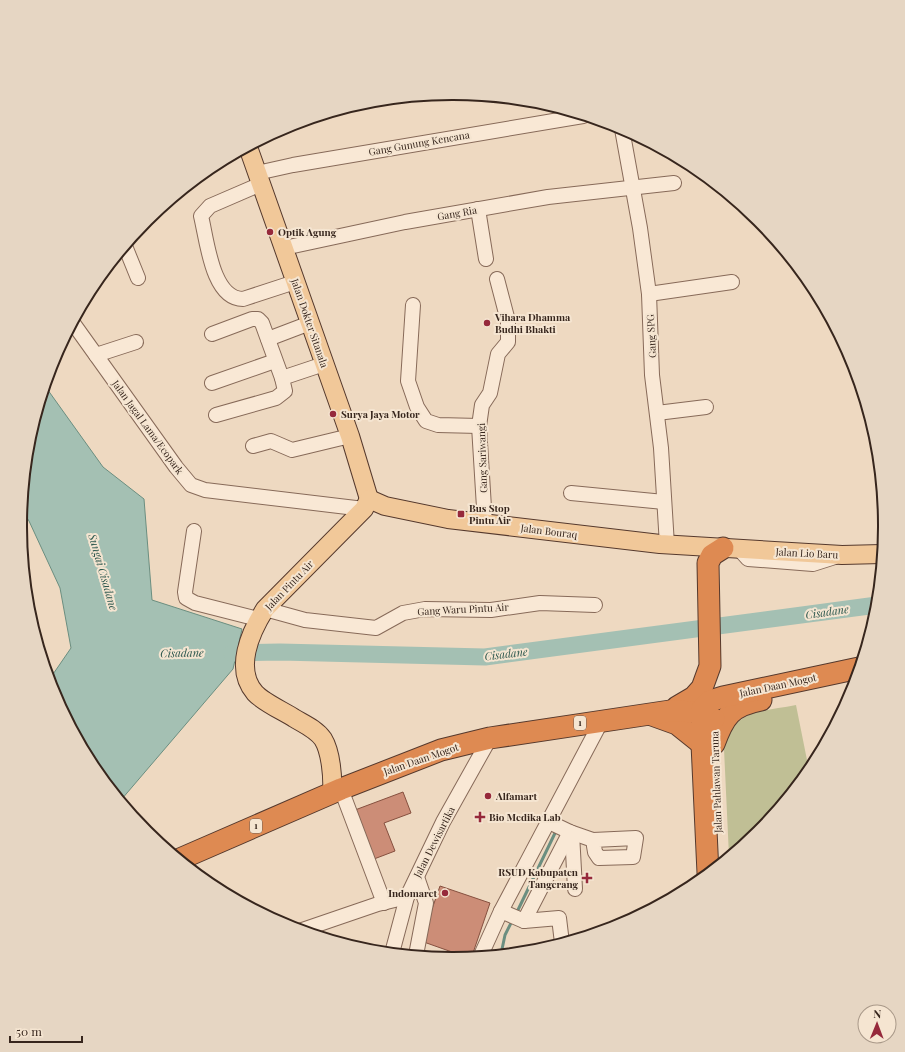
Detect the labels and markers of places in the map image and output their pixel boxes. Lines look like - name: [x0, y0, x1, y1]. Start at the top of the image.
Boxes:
- place label: Optik Agung: [278, 225, 337, 239]
- marker: Optik Agung: [265, 227, 275, 237]
- place label: Vihara Dhamma Budhi Bhakti: [494, 310, 571, 336]
- marker: Vihara Dhamma Budhi Bhakti: [482, 318, 492, 328]
- place label: Surya Jaya Motor: [341, 407, 420, 421]
- marker: Surya Jaya Motor: [328, 409, 338, 419]
- place label: Bus Stop Pintu Air: [469, 501, 511, 527]
- marker: Bus Stop Pintu Air: [456, 509, 466, 519]
- place label: Alfamart: [495, 789, 537, 803]
- marker: Alfamart: [483, 791, 493, 801]
- place label: Bio Medika Lab: [489, 810, 561, 824]
- marker: Bio Medika Lab: [474, 811, 486, 823]
- place label: RSUD Kabupaten Tangerang: [498, 865, 579, 891]
- marker: RSUD Kabupaten Tangerang: [581, 872, 593, 884]
- place label: Indomaret: [388, 886, 437, 900]
- marker: Indomaret: [440, 888, 450, 898]

